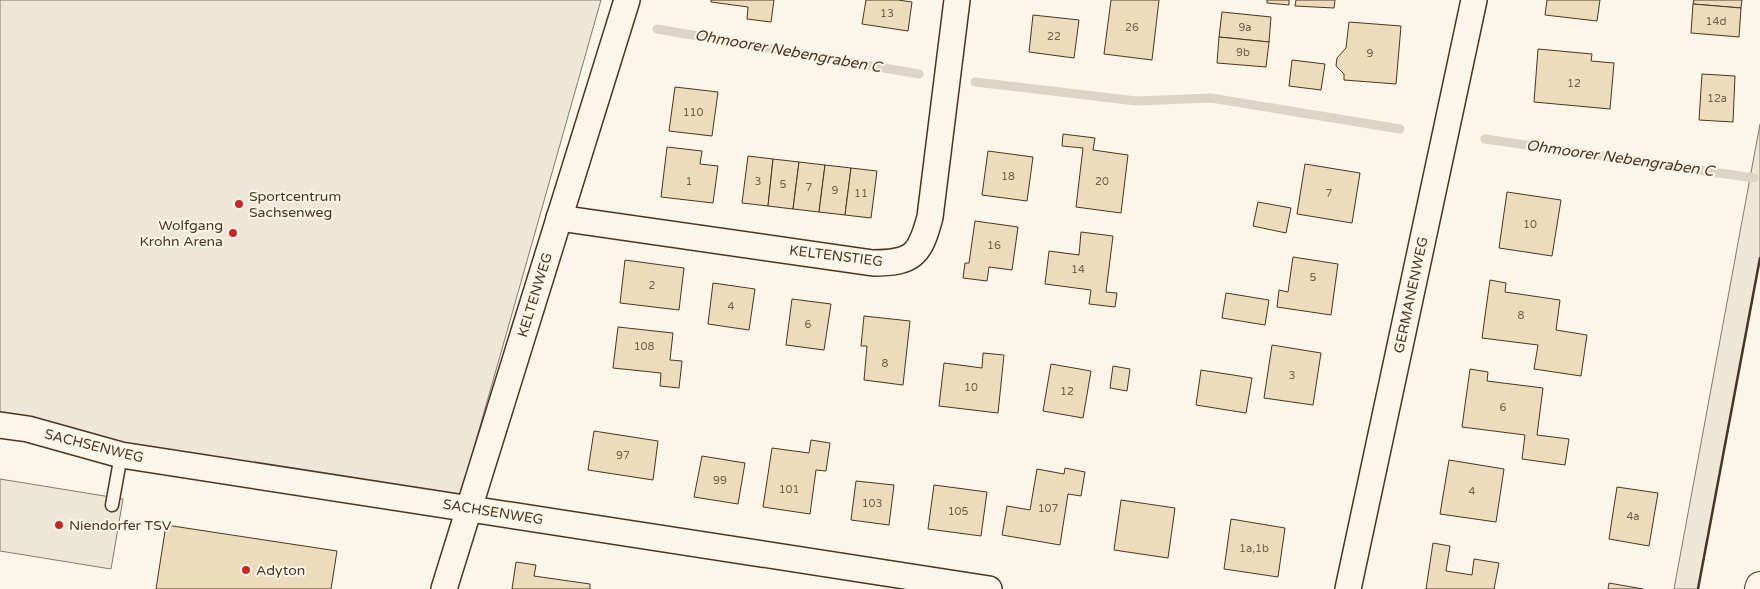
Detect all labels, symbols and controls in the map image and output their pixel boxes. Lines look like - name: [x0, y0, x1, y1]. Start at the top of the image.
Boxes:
- house number: 13: [880, 7, 894, 20]
- house number: 14d: [1706, 15, 1726, 28]
- house number: 26: [1125, 21, 1139, 34]
- house number: 9a: [1238, 21, 1252, 34]
- water label: Ohmoorer Nebengraben C: [693, 26, 885, 77]
- house number: 22: [1047, 30, 1061, 43]
- house number: 9b: [1236, 46, 1250, 59]
- house number: 9: [1367, 47, 1374, 60]
- house number: 12: [1567, 77, 1581, 90]
- house number: 12a: [1707, 92, 1727, 105]
- house number: 110: [683, 106, 703, 119]
- water label: Ohmoorer Nebengraben C: [1525, 136, 1718, 180]
- house number: 18: [1001, 170, 1015, 183]
- house number: 1: [686, 175, 692, 188]
- house number: 3: [755, 175, 762, 188]
- house number: 20: [1095, 175, 1109, 188]
- house number: 5: [780, 178, 787, 191]
- house number: 7: [806, 181, 813, 194]
- house number: 9: [832, 184, 839, 197]
- house number: 11: [854, 187, 868, 200]
- house number: 7: [1326, 187, 1333, 200]
- place label: Sportcentrum Sachsenweg: [249, 188, 341, 221]
- marker: Sportcentrum Sachsenweg: [233, 198, 245, 210]
- place label: Wolfgang Krohn Arena: [139, 217, 223, 250]
- house number: 10: [1523, 218, 1537, 231]
- marker: Wolfgang Krohn Arena: [227, 227, 239, 239]
- street label: GERMANENWEG: [1390, 235, 1432, 355]
- house number: 16: [987, 239, 1001, 252]
- street label: KELTENSTIEG: [788, 242, 884, 270]
- street label: KELTENWEG: [514, 251, 556, 339]
- house number: 14: [1071, 263, 1085, 276]
- house number: 5: [1310, 271, 1317, 284]
- house number: 2: [649, 279, 656, 292]
- house number: 4: [728, 300, 735, 313]
- house number: 8: [1518, 309, 1525, 322]
- house number: 6: [805, 318, 812, 331]
- house number: 108: [634, 340, 654, 353]
- house number: 8: [882, 357, 889, 370]
- house number: 3: [1289, 369, 1296, 382]
- house number: 10: [964, 381, 978, 394]
- house number: 12: [1060, 385, 1074, 398]
- house number: 6: [1500, 401, 1507, 414]
- street label: SACHSENWEG: [43, 425, 145, 467]
- house number: 97: [616, 449, 630, 462]
- house number: 99: [713, 474, 727, 487]
- house number: 101: [779, 483, 799, 496]
- house number: 4: [1469, 485, 1476, 498]
- street label: SACHSENWEG: [442, 496, 544, 528]
- house number: 103: [862, 497, 882, 510]
- house number: 107: [1038, 502, 1058, 515]
- house number: 105: [948, 505, 968, 518]
- house number: 4a: [1626, 510, 1640, 523]
- place label: Niendorfer TSV: [69, 517, 172, 534]
- marker: Niendorfer TSV: [53, 519, 65, 531]
- house number: 1a,1b: [1239, 542, 1269, 555]
- place label: Adyton: [256, 562, 305, 579]
- marker: Adyton: [240, 564, 252, 576]

